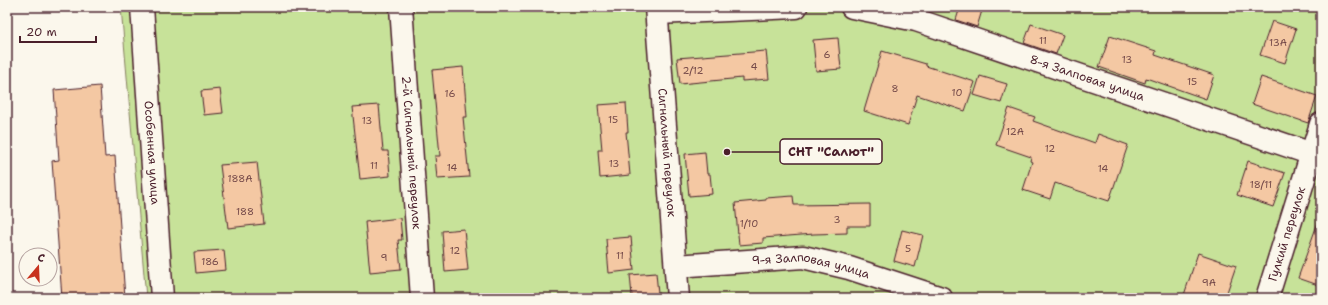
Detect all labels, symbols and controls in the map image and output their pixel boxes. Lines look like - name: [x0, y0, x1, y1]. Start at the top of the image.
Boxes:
- scale bar: [20, 18, 96, 44]
- text: 20 m: [26, 24, 57, 40]
- house number: 11: [1039, 34, 1047, 47]
- house number: 13А: [1269, 36, 1287, 49]
- house number: 6: [824, 48, 831, 61]
- street label: 8-я Залповая улица: [1028, 51, 1147, 105]
- house number: 13: [1122, 53, 1132, 66]
- house number: 4: [751, 60, 758, 73]
- house number: 2/12: [683, 64, 704, 77]
- street label: 2-й Сигнальный переулок: [398, 75, 425, 230]
- house number: 15: [1187, 75, 1197, 88]
- house number: 8: [892, 82, 899, 95]
- house number: 10: [952, 86, 962, 99]
- house number: 16: [445, 87, 455, 100]
- street label: Сигнальный переулок: [654, 88, 680, 218]
- street label: Особенная улица: [140, 100, 164, 206]
- house number: 15: [608, 113, 618, 126]
- house number: 13: [362, 114, 372, 127]
- house number: 12А: [1006, 125, 1024, 138]
- callout: СНТ "Салют": [780, 139, 882, 164]
- house number: 12: [1045, 142, 1055, 155]
- text: СНТ "Салют": [788, 143, 874, 160]
- house number: 13: [609, 157, 619, 170]
- house number: 11: [370, 159, 378, 172]
- house number: 14: [447, 161, 457, 174]
- house number: 14: [1098, 162, 1108, 175]
- house number: 188А: [227, 172, 253, 185]
- house number: 18/11: [1250, 178, 1272, 191]
- street label: Гулкий переулок: [1265, 184, 1309, 283]
- house number: 188: [236, 205, 254, 218]
- house number: 3: [834, 213, 841, 226]
- house number: 1/10: [740, 217, 758, 230]
- house number: 5: [905, 242, 911, 255]
- house number: 12: [450, 244, 460, 257]
- north arrow: [18, 247, 58, 287]
- house number: 11: [616, 249, 624, 262]
- street label: 9-я Залповая улица: [751, 249, 872, 282]
- text: С: [35, 250, 47, 266]
- house number: 9: [381, 251, 388, 264]
- house number: 186: [201, 255, 219, 268]
- house number: 9А: [1202, 276, 1216, 289]

